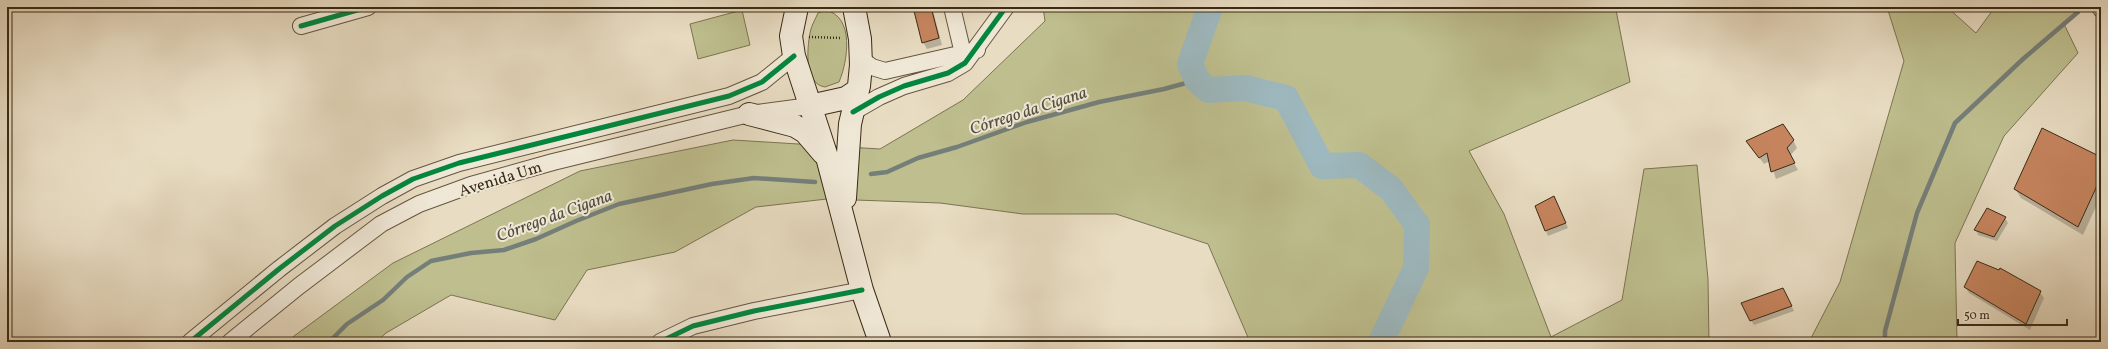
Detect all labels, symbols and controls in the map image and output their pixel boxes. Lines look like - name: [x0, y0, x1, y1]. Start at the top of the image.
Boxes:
- water label: Córrego da Cigana: [967, 82, 1090, 141]
- street label: Avenida Um: [456, 157, 545, 203]
- water label: Córrego da Cigana: [493, 185, 616, 248]
- scale bar: [1958, 301, 2067, 327]
- text: 50 m: [1964, 308, 1990, 324]

